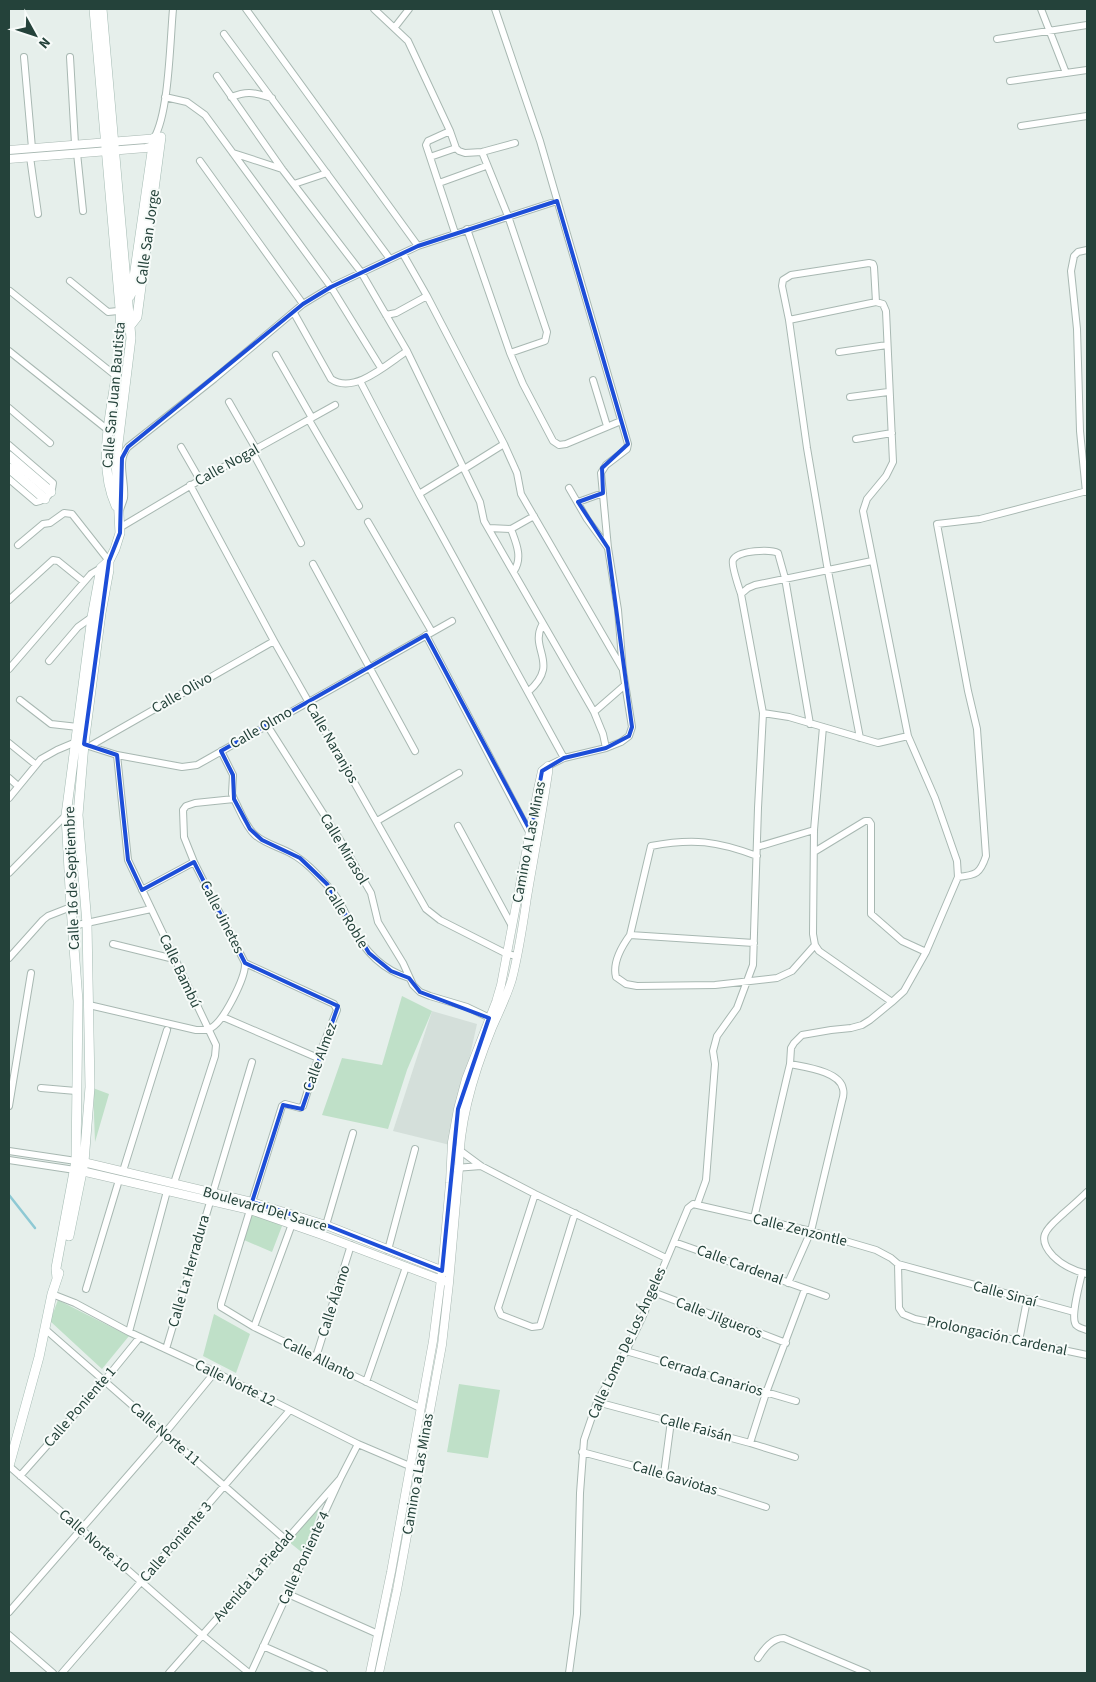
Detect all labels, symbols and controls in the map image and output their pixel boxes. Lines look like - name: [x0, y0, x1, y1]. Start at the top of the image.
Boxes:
- north arrow: [10, 10, 60, 60]
- text: N: [34, 33, 55, 53]
- street label: Calle San Jorge: [131, 188, 165, 286]
- street label: Calle San Juan Bautista: [97, 321, 131, 469]
- street label: Calle Nogal: [191, 439, 263, 491]
- street label: Calle Olivo: [148, 667, 216, 719]
- street label: Calle Naranjos: [300, 699, 364, 787]
- street label: Calle Olmo: [226, 702, 296, 754]
- street label: Camino A Las Minas: [507, 779, 551, 905]
- street label: Calle 16 de Septiembre: [59, 806, 85, 950]
- street label: Calle Mirasol: [315, 810, 374, 889]
- street label: Calle Jinetes: [195, 877, 249, 957]
- street label: Calle Roble: [318, 882, 374, 952]
- street label: Calle Bambú: [154, 931, 206, 1011]
- street label: Calle Almez: [298, 1019, 342, 1095]
- street label: Boulevard Del Sauce: [200, 1181, 330, 1237]
- street label: Calle Zenzontle: [751, 1208, 849, 1252]
- street label: Calle La Herradura: [163, 1212, 215, 1330]
- street label: Calle Cardenal: [694, 1240, 786, 1290]
- street label: Calle Álamo: [313, 1262, 355, 1340]
- street label: Calle Loma De Los Ángeles: [583, 1264, 671, 1422]
- street label: Calle Sinaí: [971, 1275, 1041, 1313]
- street label: Calle Jilgueros: [673, 1292, 765, 1344]
- street label: Prolongación Cardenal: [925, 1311, 1069, 1361]
- street label: Calle Allanto: [279, 1332, 359, 1386]
- street label: Cerrada Canarios: [656, 1350, 766, 1402]
- street label: Calle Norte 12: [191, 1354, 279, 1412]
- street label: Calle Poniente 1: [39, 1362, 121, 1452]
- street label: Calle Norte 11: [125, 1397, 205, 1471]
- street label: Calle Faisán: [657, 1408, 735, 1448]
- street label: Camino a Las Minas: [397, 1412, 439, 1536]
- street label: Calle Gaviotas: [630, 1455, 720, 1501]
- street label: Calle Poniente 3: [135, 1497, 217, 1587]
- street label: Calle Norte 10: [54, 1504, 134, 1578]
- street label: Calle Poniente 4: [273, 1507, 335, 1608]
- street label: Avenida La Piedad: [208, 1526, 300, 1626]

